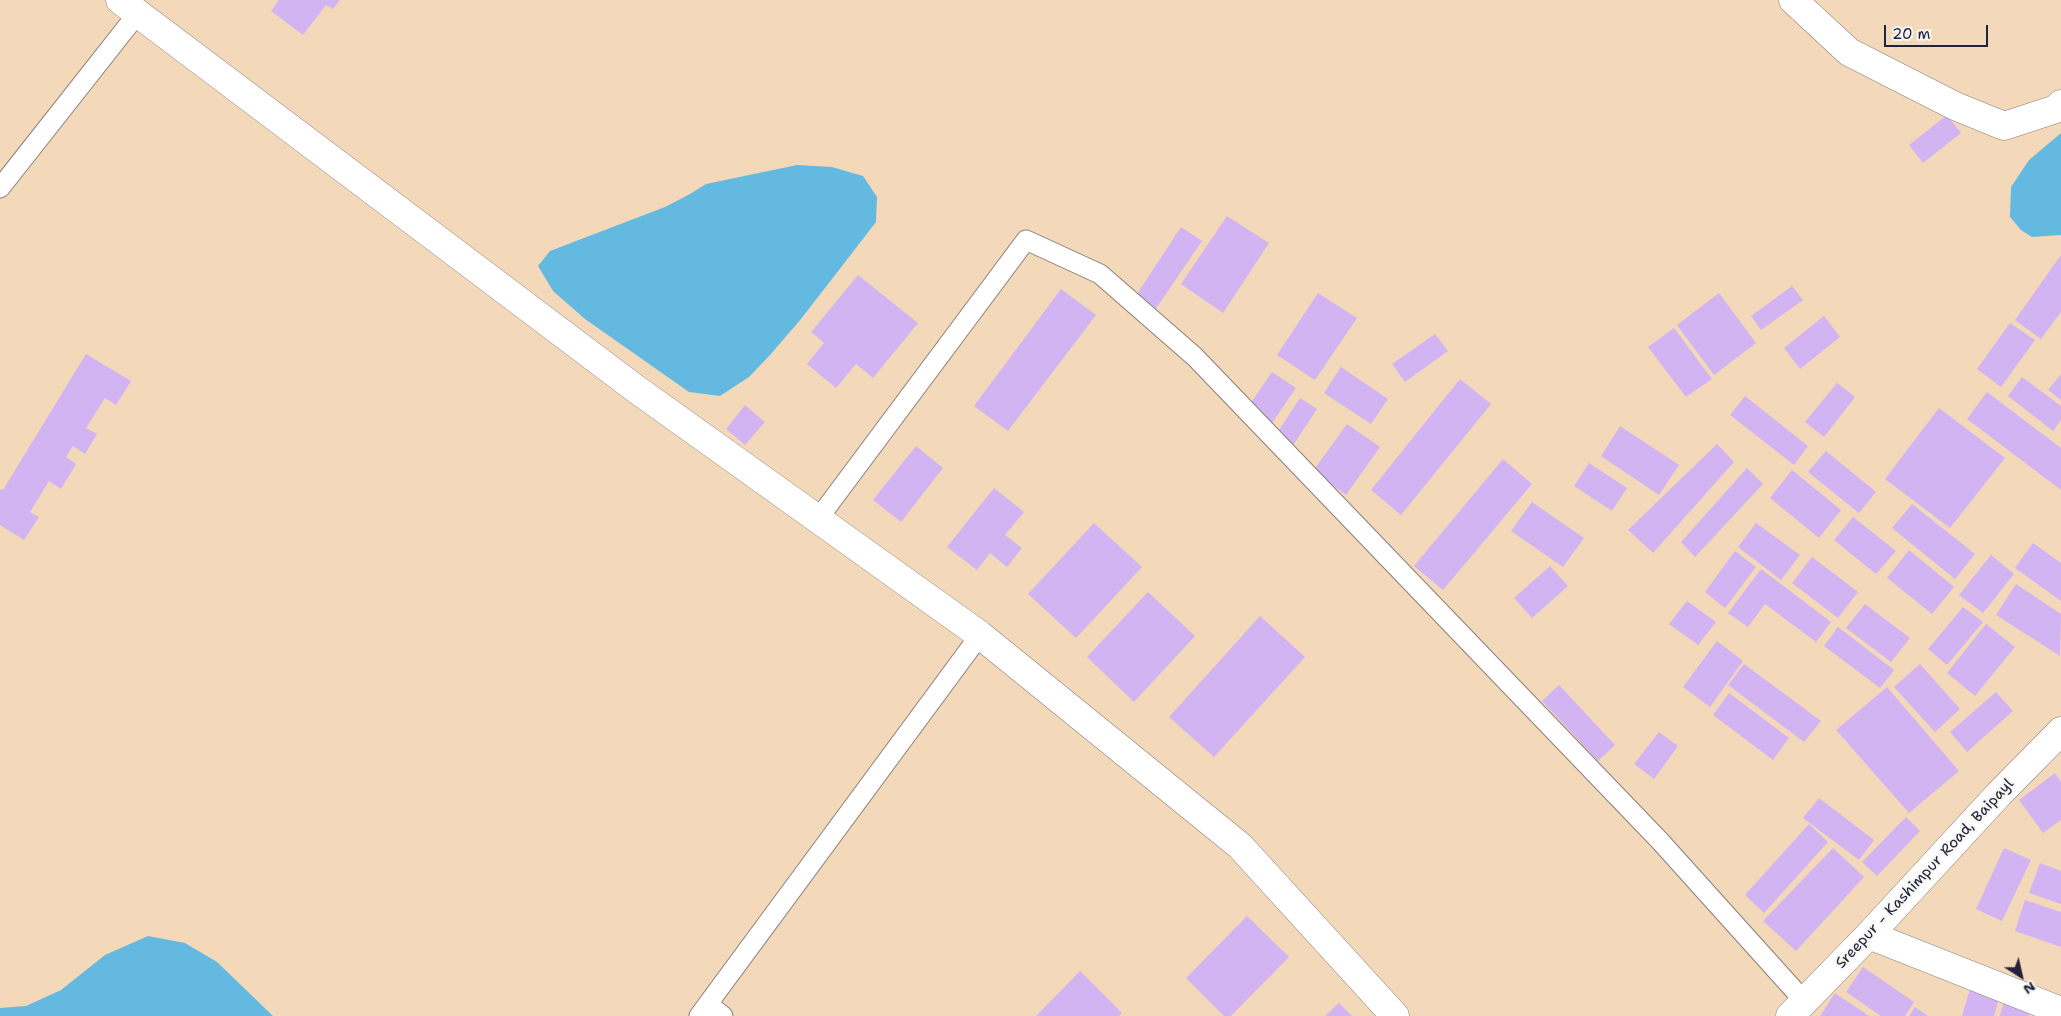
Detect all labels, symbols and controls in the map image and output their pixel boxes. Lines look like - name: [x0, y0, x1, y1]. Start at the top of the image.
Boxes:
- scale bar: [1886, 15, 1990, 47]
- text: 20 m: [1892, 24, 1931, 44]
- street label: Sreepur - Kashimpur Road, Baipayl: [1832, 775, 2018, 973]
- north arrow: [1996, 951, 2046, 1001]
- text: N: [2020, 978, 2039, 999]

